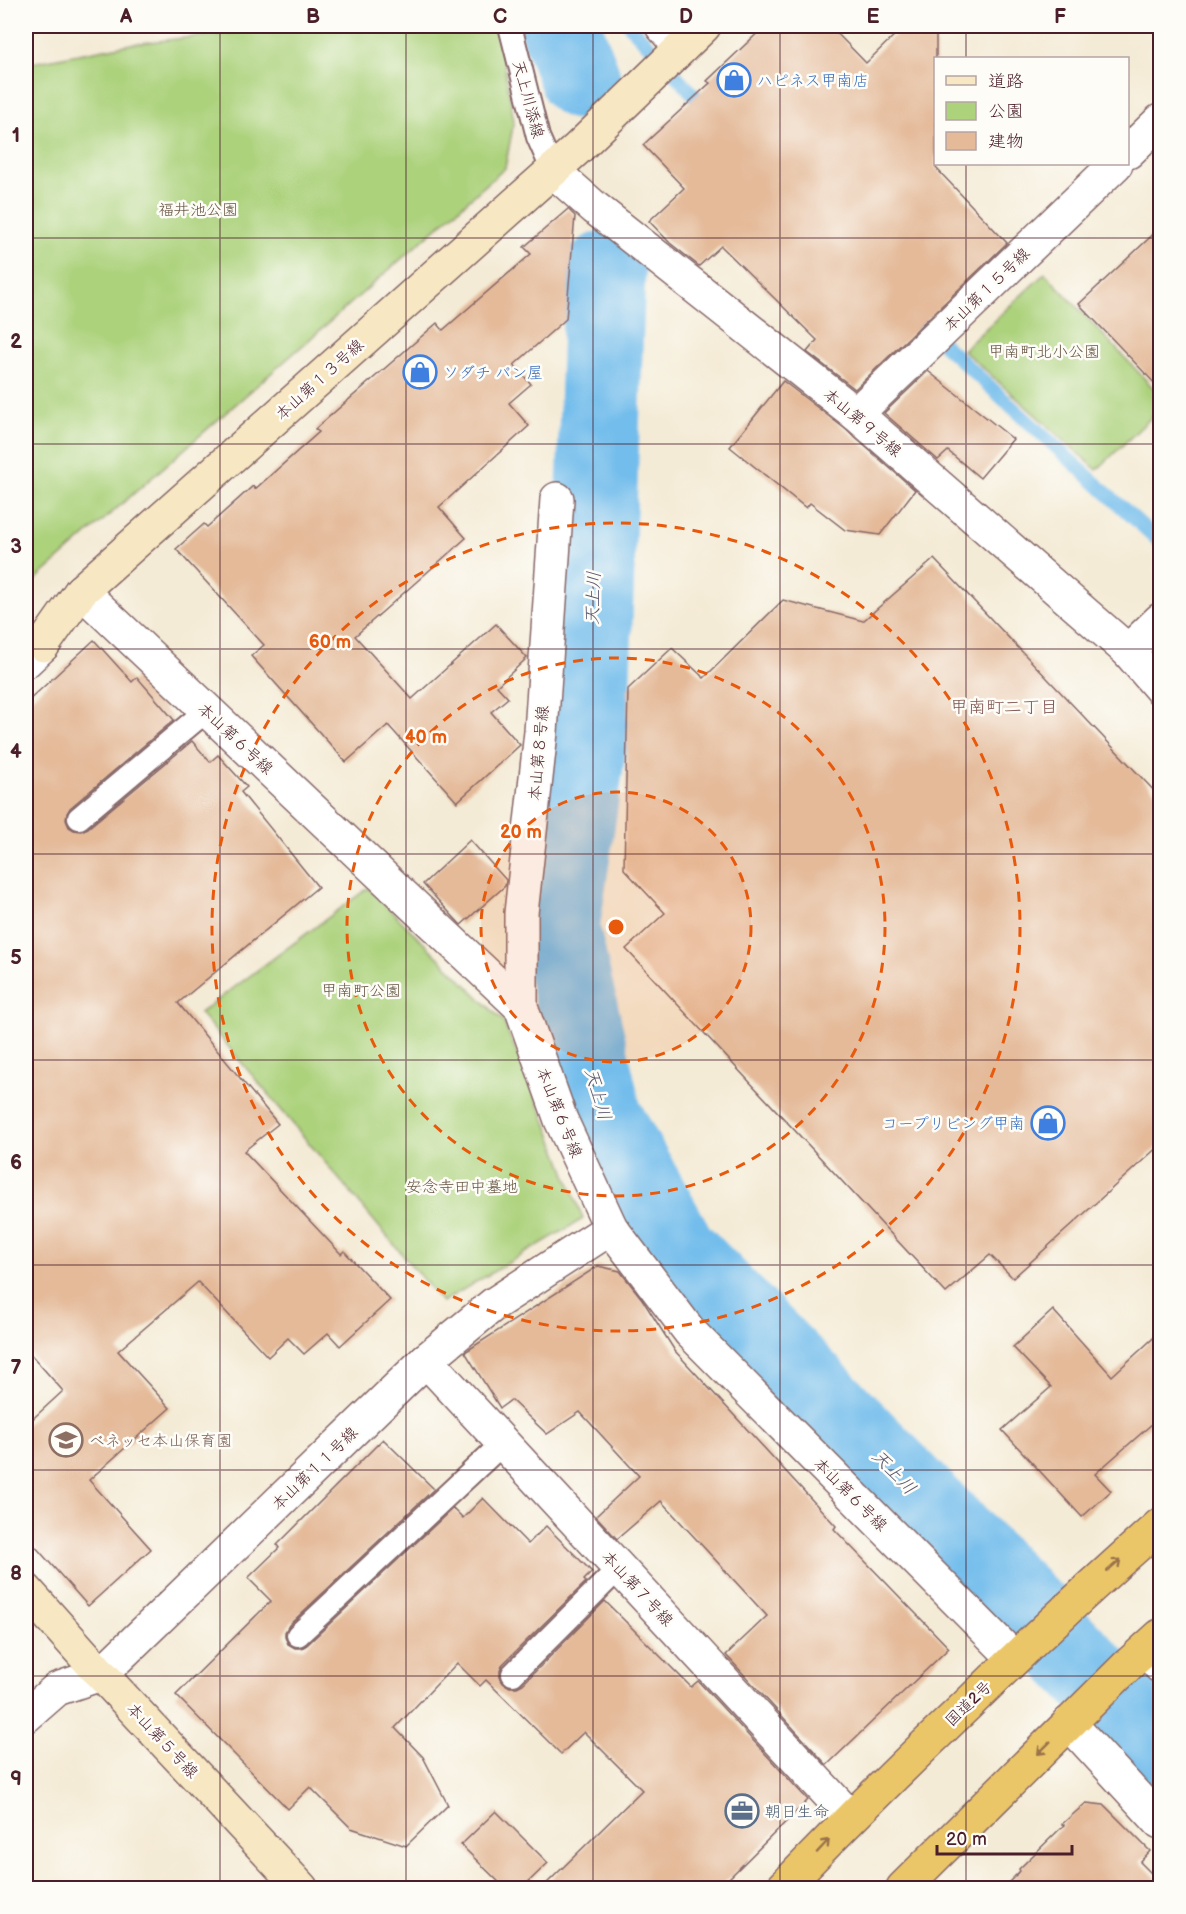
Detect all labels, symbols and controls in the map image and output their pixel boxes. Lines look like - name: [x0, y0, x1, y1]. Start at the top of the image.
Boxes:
- text: A: [119, 5, 133, 29]
- text: B: [306, 5, 320, 29]
- text: C: [493, 5, 507, 29]
- text: D: [679, 5, 693, 29]
- text: E: [867, 5, 880, 29]
- text: F: [1054, 5, 1066, 29]
- legend: [934, 57, 1129, 165]
- street label: 天上川添線: [508, 58, 547, 140]
- shop icon: ハピネス甲南店: [716, 62, 752, 98]
- text: 道路: [988, 71, 1024, 92]
- place label: ハピネス甲南店: [757, 72, 869, 91]
- text: 公園: [988, 101, 1024, 122]
- text: 1: [12, 124, 20, 148]
- text: 建物: [988, 131, 1024, 152]
- park label: 福井池公園: [158, 201, 238, 220]
- street label: 本山第１５号線: [940, 244, 1034, 336]
- text: 2: [10, 330, 22, 354]
- street label: 本山第１３号線: [272, 336, 368, 425]
- park label: 甲南町北小公園: [988, 343, 1100, 362]
- shop icon: ソダチ パン屋: [402, 354, 438, 390]
- place label: ソダチ パン屋: [443, 364, 543, 383]
- street label: 本山第９号線: [819, 385, 905, 461]
- text: 3: [10, 535, 22, 559]
- water label: 天上川: [582, 571, 605, 625]
- text: 60 m: [309, 632, 351, 653]
- district label: 甲南町二丁目: [950, 697, 1058, 718]
- street label: 本山第６号線: [193, 699, 277, 779]
- street label: 本山第８号線: [526, 704, 553, 802]
- text: 40 m: [405, 727, 447, 748]
- text: 4: [10, 740, 22, 764]
- text: 20 m: [500, 822, 542, 843]
- centre of rings: [606, 917, 626, 937]
- text: 5: [10, 946, 22, 970]
- park label: 甲南町公園: [321, 982, 401, 1001]
- street label: 本山第６号線: [532, 1064, 585, 1161]
- water label: 天上川: [580, 1065, 615, 1123]
- shop icon: コープリビング甲南: [1030, 1105, 1066, 1141]
- place label: コープリビング甲南: [882, 1115, 1025, 1134]
- text: 6: [10, 1151, 22, 1175]
- park label: 安念寺田中墓地: [406, 1178, 518, 1197]
- text: 7: [10, 1356, 22, 1380]
- school or university icon: ベネッセ本山保育園: [48, 1422, 84, 1458]
- street label: 本山第１１号線: [268, 1423, 362, 1515]
- place label: ベネッセ本山保育園: [89, 1432, 232, 1451]
- water label: 天上川: [867, 1446, 920, 1499]
- street label: 本山第６号線: [809, 1454, 891, 1536]
- street label: 本山第７号線: [597, 1547, 677, 1631]
- one-way arrow: [1106, 1558, 1121, 1572]
- text: 8: [10, 1562, 22, 1586]
- street label: 国道2号: [942, 1677, 996, 1731]
- street label: 本山第５号線: [122, 1699, 202, 1783]
- one-way arrow: [1036, 1741, 1051, 1755]
- text: 9: [10, 1767, 22, 1791]
- office icon: 朝日生命: [724, 1793, 760, 1829]
- place label: 朝日生命: [765, 1803, 829, 1822]
- scale bar: [937, 1818, 1072, 1856]
- text: 20 m: [946, 1829, 987, 1850]
- one-way arrow: [816, 1839, 830, 1854]

